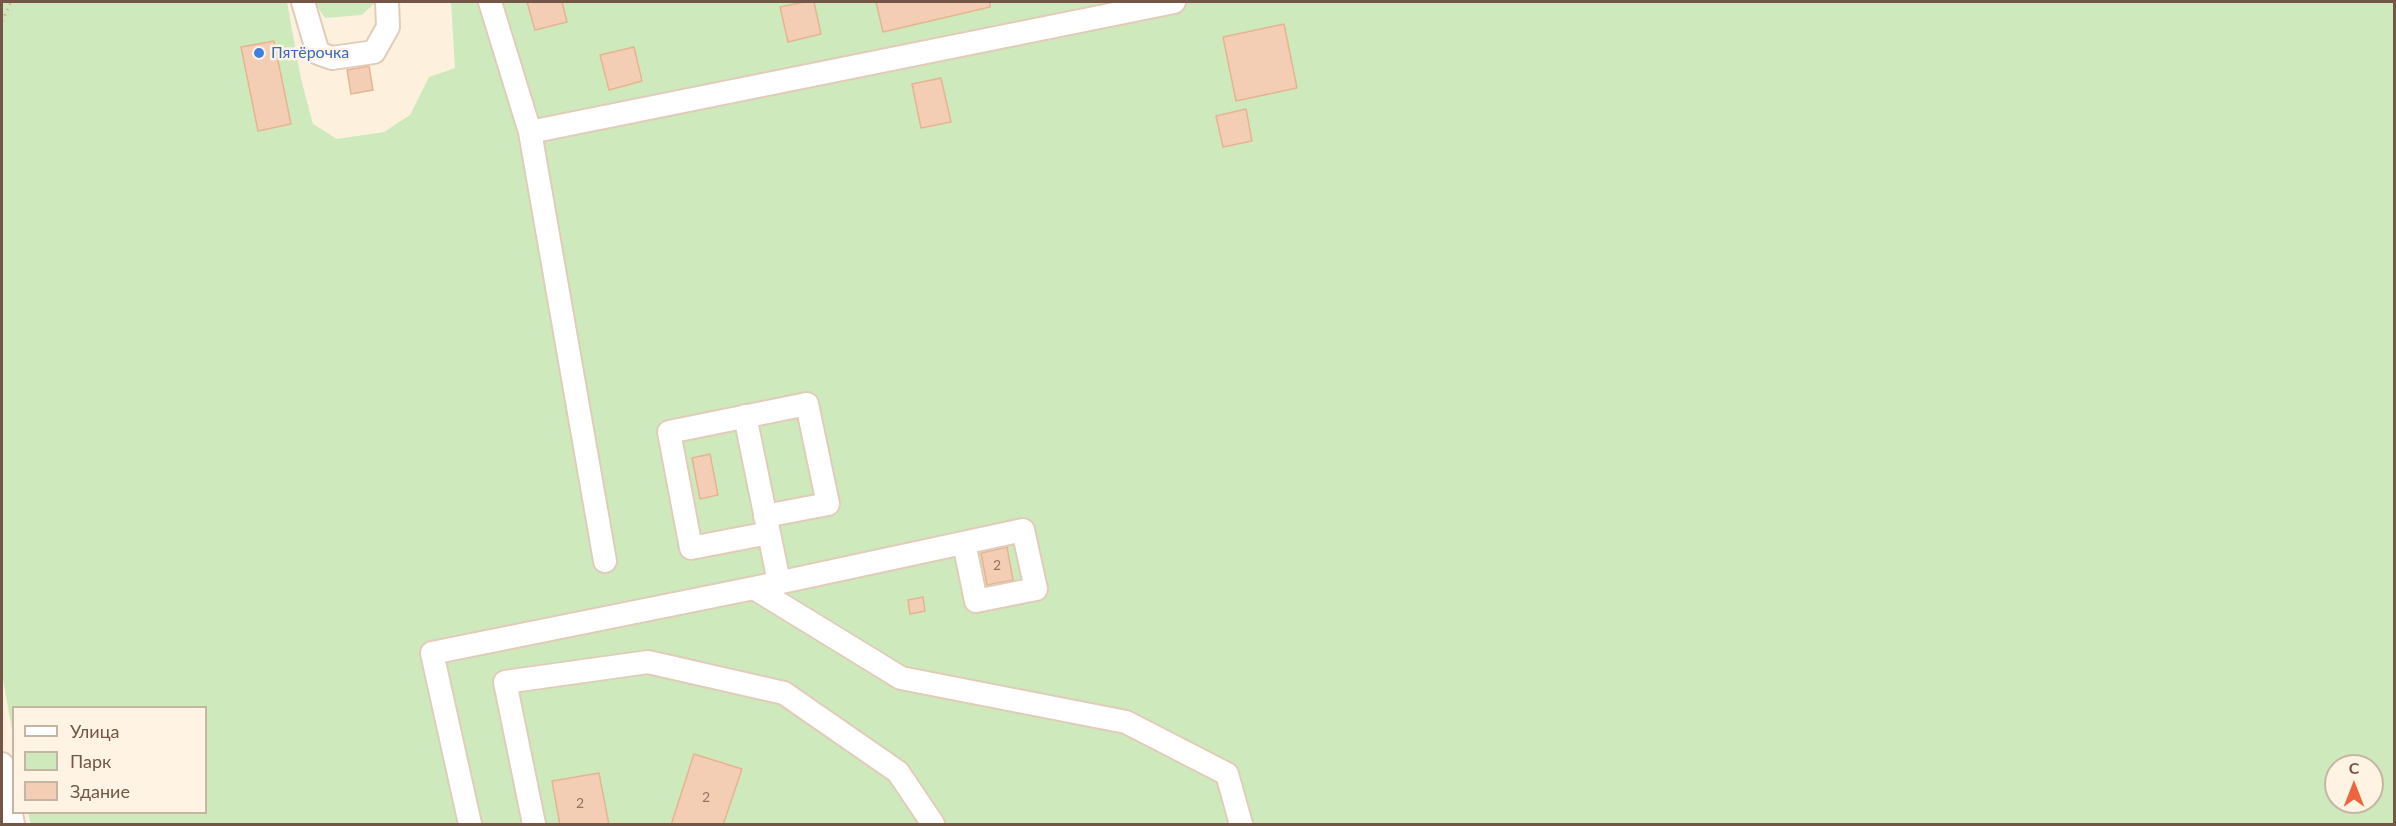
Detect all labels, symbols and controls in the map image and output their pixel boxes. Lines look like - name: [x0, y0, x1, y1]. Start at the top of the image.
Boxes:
- place label: Пятёрочка: [271, 43, 349, 63]
- marker: Пятёрочка: [252, 46, 266, 60]
- house number: 2: [993, 557, 1001, 573]
- legend: [12, 706, 207, 814]
- text: Улица: [70, 720, 120, 742]
- text: Парк: [70, 750, 111, 772]
- north arrow: [2324, 754, 2384, 814]
- text: С: [2349, 758, 2359, 777]
- text: Здание: [70, 780, 130, 802]
- house number: 2: [702, 789, 710, 805]
- house number: 2: [576, 795, 584, 811]

